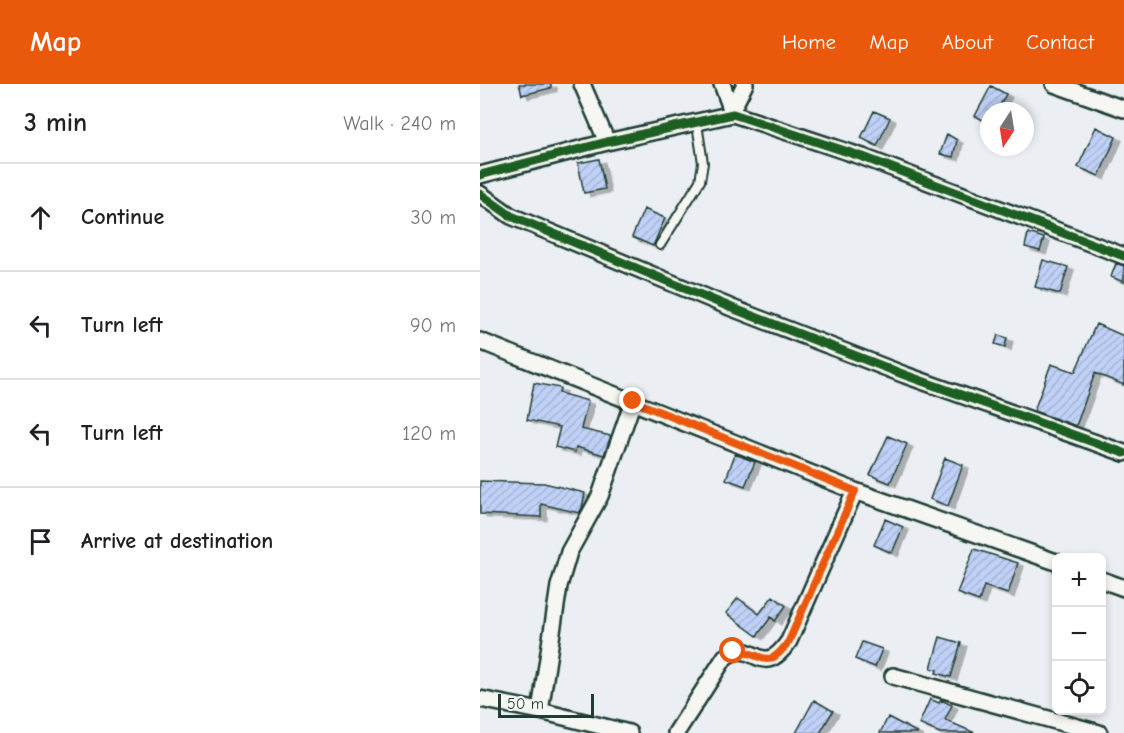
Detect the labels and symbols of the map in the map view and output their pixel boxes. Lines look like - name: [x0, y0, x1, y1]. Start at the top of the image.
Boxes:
- north arrow: [980, 102, 1034, 156]
- route end: [619, 387, 645, 413]
- route start: [719, 637, 745, 663]
- scale bar: [498, 691, 594, 718]

